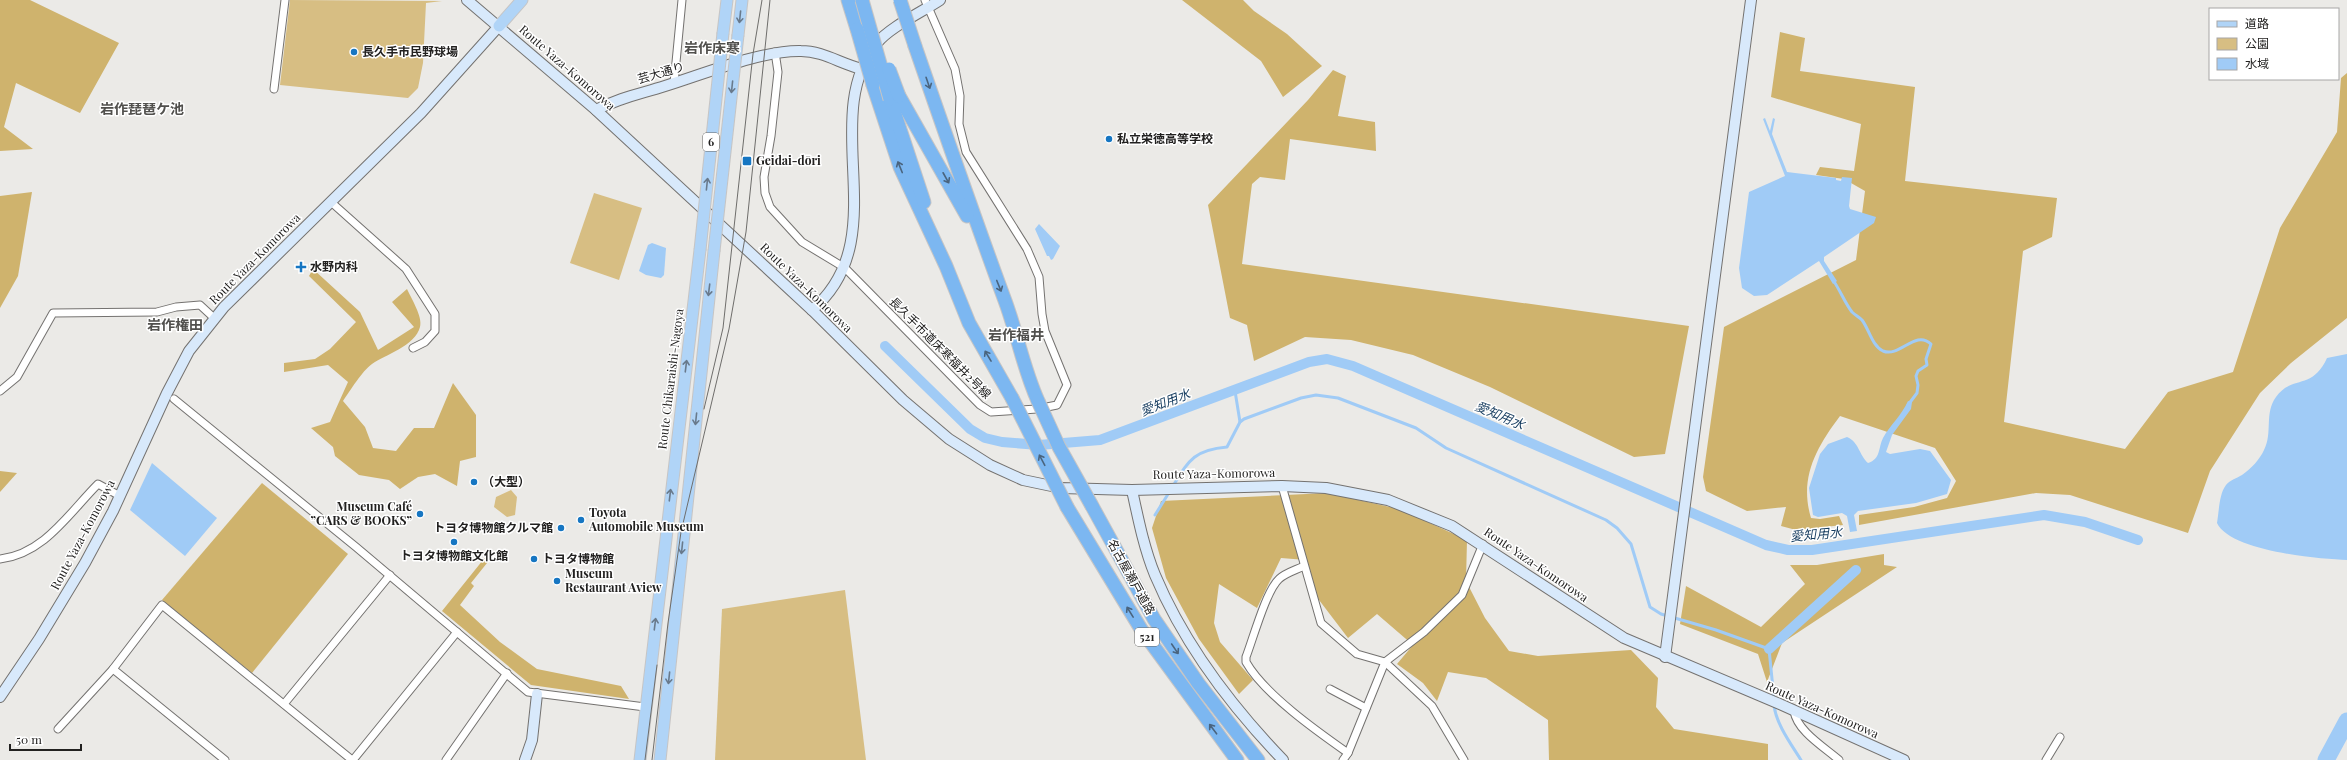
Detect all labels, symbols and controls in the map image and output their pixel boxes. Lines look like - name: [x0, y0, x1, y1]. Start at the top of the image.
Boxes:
- legend: [2209, 8, 2339, 80]
- one-way arrow: [736, 10, 744, 23]
- text: 道路: [2245, 15, 2269, 31]
- street label: Route Yaza-Komorowa: [516, 21, 619, 113]
- text: 公園: [2245, 35, 2269, 51]
- district label: 岩作床寒: [684, 38, 740, 57]
- place label: 長久手市民野球場: [362, 43, 458, 59]
- marker: 長久手市民野球場: [349, 47, 359, 57]
- text: 水域: [2245, 55, 2269, 71]
- street label: 芸大通り: [635, 58, 686, 86]
- one-way arrow: [925, 76, 932, 89]
- one-way arrow: [729, 80, 736, 93]
- district label: 岩作琵琶ケ池: [100, 99, 184, 118]
- place label: 私立栄徳高等学校: [1117, 130, 1213, 146]
- road number: 6: [703, 133, 719, 151]
- marker: 私立栄徳高等学校: [1104, 134, 1114, 144]
- place label: Geidai-dōri: [756, 152, 821, 168]
- marker: Geidai-dōri: [741, 155, 753, 167]
- one-way arrow: [896, 161, 904, 173]
- one-way arrow: [943, 172, 950, 184]
- one-way arrow: [703, 178, 711, 191]
- street label: Route Yaza-Komorowa: [205, 209, 303, 307]
- street label: Route Yaza-Komorowa: [757, 239, 856, 336]
- place label: 水野内科: [310, 258, 358, 274]
- marker: 水野内科: [295, 261, 307, 273]
- one-way arrow: [996, 279, 1004, 291]
- one-way arrow: [706, 283, 713, 296]
- street label: 長久手市道床寒福井2号線: [886, 293, 995, 402]
- street label: Route Chikaraishi-Nagoya: [653, 308, 687, 450]
- district label: 岩作権田: [147, 315, 203, 334]
- district label: 岩作福井: [988, 325, 1044, 344]
- one-way arrow: [984, 351, 992, 362]
- one-way arrow: [682, 360, 690, 373]
- water label: 愛知用水: [1137, 384, 1194, 419]
- water label: 愛知用水: [1473, 397, 1529, 433]
- one-way arrow: [692, 412, 699, 425]
- one-way arrow: [1038, 455, 1045, 467]
- street label: Route Yaza-Komorowa: [1153, 464, 1275, 482]
- place label: （大型）: [482, 473, 530, 489]
- street label: Route Yaza-Komorowa: [46, 477, 118, 592]
- marker: （大型）: [469, 477, 479, 487]
- one-way arrow: [667, 489, 674, 502]
- place label: Museum Café ”CARS & BOOKS”: [311, 498, 412, 528]
- place label: Toyota Automobile Museum: [588, 504, 704, 534]
- marker: Museum Café ”CARS & BOOKS”: [415, 509, 425, 519]
- marker: Toyota Automobile Museum: [576, 515, 586, 525]
- place label: トヨタ博物館クルマ館: [433, 519, 553, 535]
- marker: トヨタ博物館クルマ館: [556, 523, 566, 533]
- street label: Route Yaza-Komorowa: [1481, 523, 1592, 605]
- water label: 愛知用水: [1789, 523, 1845, 544]
- street label: 名古屋瀬戸道路: [1105, 536, 1159, 617]
- marker: トヨタ博物館文化館: [449, 537, 459, 547]
- one-way arrow: [679, 542, 686, 555]
- place label: トヨタ博物館文化館: [400, 547, 508, 563]
- place label: トヨタ博物館: [542, 550, 614, 566]
- marker: トヨタ博物館: [529, 554, 539, 564]
- place label: Museum Restaurant Aview: [565, 565, 662, 595]
- marker: Museum Restaurant Aview: [552, 576, 562, 586]
- one-way arrow: [1126, 606, 1134, 617]
- one-way arrow: [651, 618, 659, 631]
- road number: 521: [1135, 628, 1159, 646]
- one-way arrow: [1171, 643, 1179, 654]
- one-way arrow: [665, 671, 673, 684]
- street label: Route Yaza-Komorowa: [1763, 677, 1882, 741]
- one-way arrow: [1209, 723, 1218, 734]
- scale bar: [10, 726, 81, 752]
- text: 50 m: [16, 731, 42, 747]

